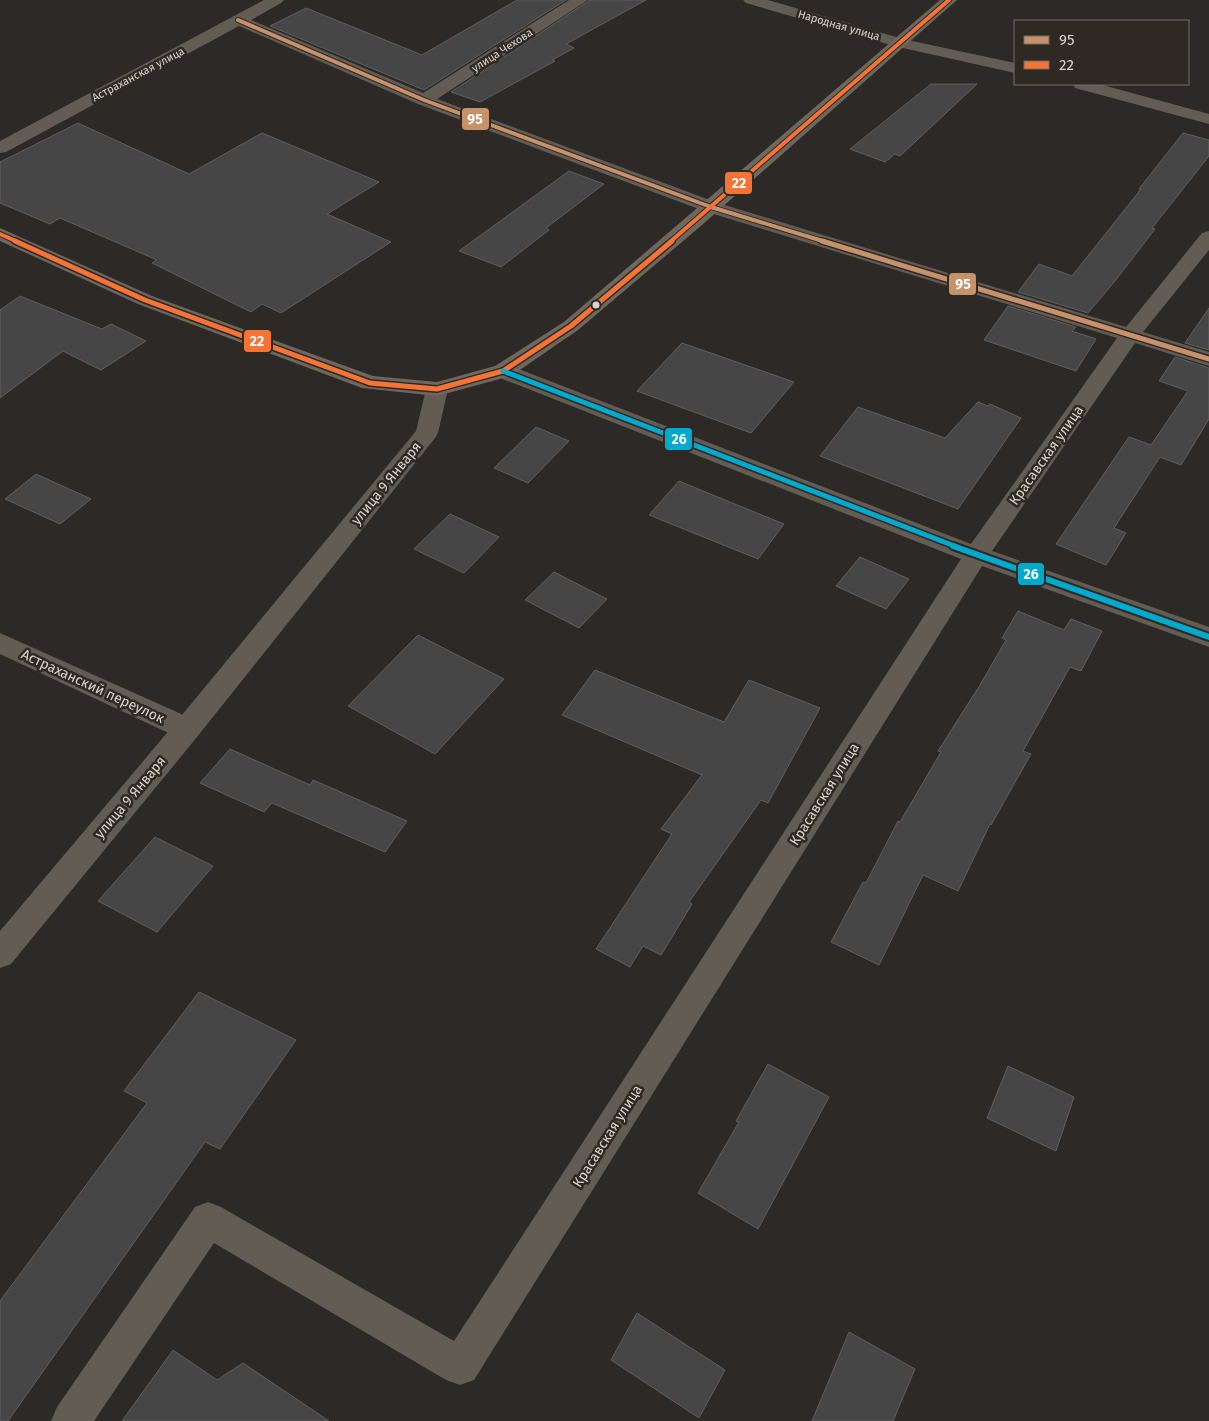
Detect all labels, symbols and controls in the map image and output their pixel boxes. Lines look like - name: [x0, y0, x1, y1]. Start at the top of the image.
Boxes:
- street label: Народная улица: [796, 8, 881, 43]
- legend: [1014, 20, 1189, 85]
- street label: улица Чехова: [469, 26, 535, 75]
- text: 95: [1059, 31, 1074, 49]
- street label: Астраханская улица: [90, 45, 187, 104]
- text: 22: [1059, 56, 1074, 74]
- line badge: 95: [461, 107, 490, 131]
- text: 95: [467, 111, 483, 128]
- line badge: 22: [724, 171, 753, 195]
- text: 22: [732, 175, 746, 192]
- line badge: 95: [948, 272, 977, 296]
- text: 95: [955, 276, 971, 293]
- unlabelled marker: [591, 300, 601, 310]
- line badge: 22: [243, 329, 272, 353]
- text: 22: [250, 333, 264, 350]
- street label: Красавская улица: [1006, 402, 1087, 508]
- line badge: 26: [664, 427, 693, 451]
- text: 26: [671, 431, 687, 448]
- street label: улица 9 Января: [348, 438, 425, 528]
- line badge: 26: [1017, 562, 1045, 586]
- text: 26: [1023, 566, 1039, 583]
- street label: Астраханский переулок: [19, 646, 168, 727]
- street label: Красавская улица: [786, 740, 863, 849]
- street label: улица 9 Января: [91, 753, 170, 842]
- street label: Красавская улица: [569, 1082, 646, 1191]

